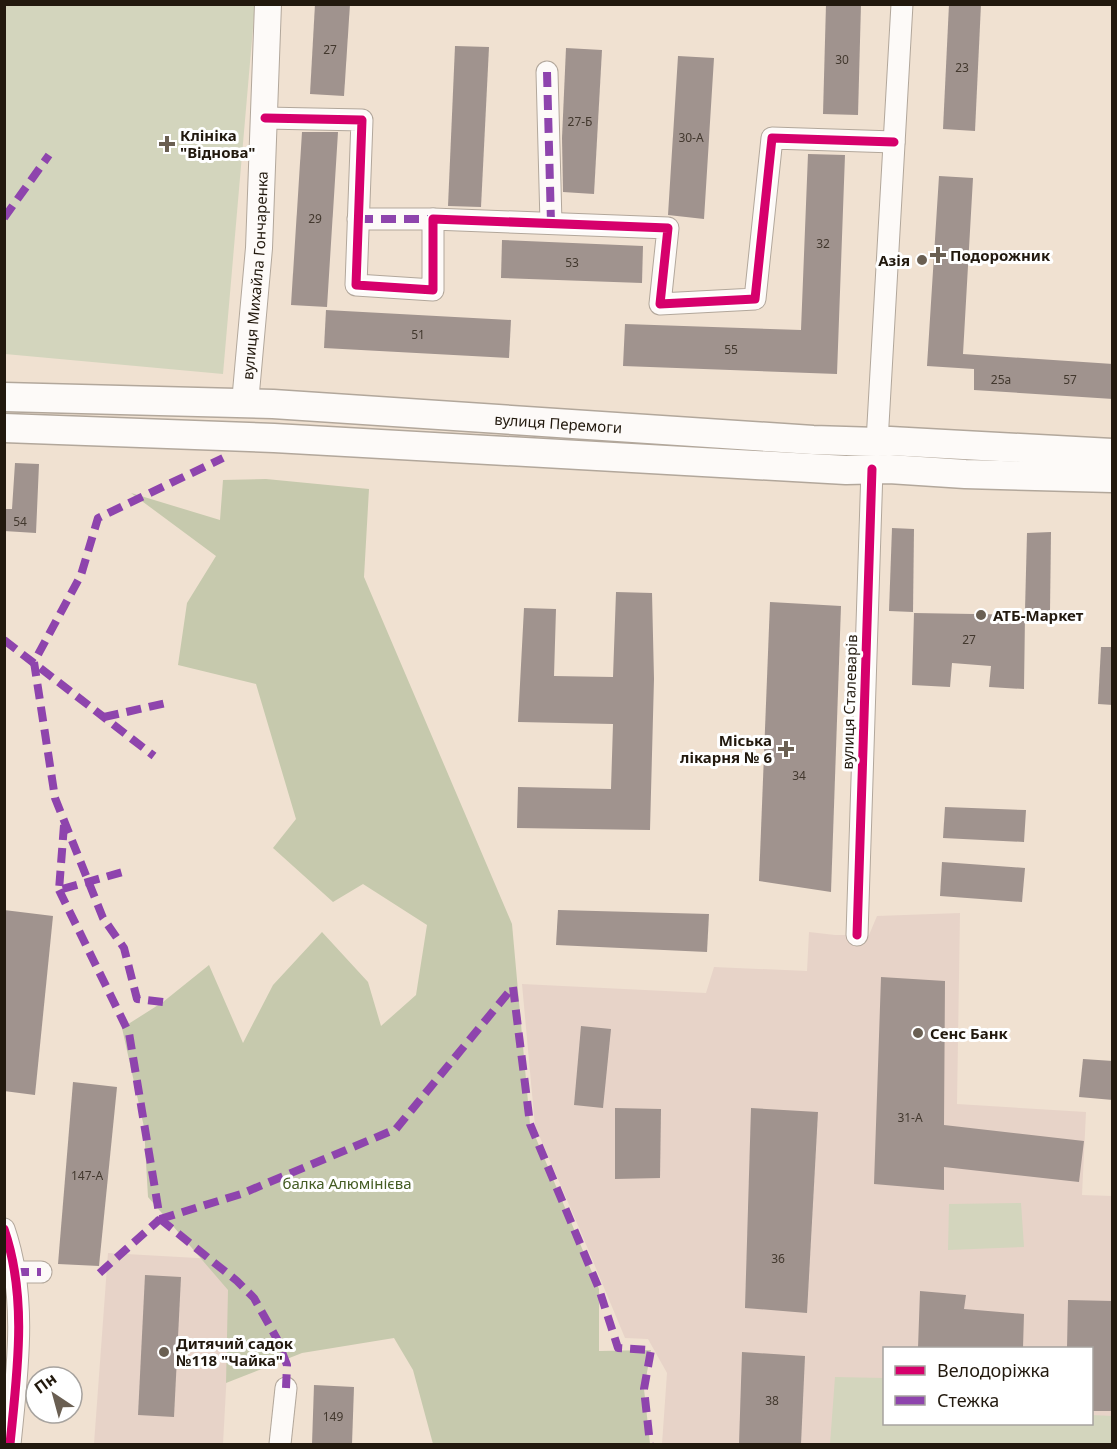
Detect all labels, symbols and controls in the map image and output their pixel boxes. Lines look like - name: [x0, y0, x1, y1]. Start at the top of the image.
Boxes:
- house number: 27: [323, 41, 337, 58]
- house number: 30: [835, 51, 849, 68]
- house number: 23: [955, 59, 969, 76]
- house number: 27-Б: [568, 113, 592, 130]
- place label: Клініка "Віднова": [180, 125, 255, 162]
- house number: 30-А: [678, 129, 704, 146]
- marker: Клініка "Віднова": [158, 135, 176, 153]
- street label: вулиця Михайла Гончаренка: [237, 171, 272, 381]
- house number: 29: [308, 210, 322, 227]
- house number: 32: [816, 235, 830, 252]
- place label: Подорожник: [950, 245, 1051, 265]
- marker: Подорожник: [931, 248, 945, 262]
- place label: Азія: [878, 250, 910, 270]
- marker: Азія: [915, 253, 929, 267]
- house number: 53: [565, 254, 579, 271]
- house number: 51: [411, 326, 425, 343]
- house number: 55: [724, 341, 738, 358]
- house number: 25а: [991, 371, 1011, 388]
- house number: 57: [1063, 371, 1077, 388]
- street label: вулиця Перемоги: [494, 409, 623, 437]
- house number: 54: [13, 513, 27, 530]
- place label: АТБ-Маркет: [993, 605, 1084, 625]
- marker: АТБ-Маркет: [974, 608, 988, 622]
- house number: 27: [962, 631, 976, 648]
- street label: вулиця Сталеварів: [837, 634, 861, 770]
- place label: Мiська лiкарня № 6: [680, 730, 772, 767]
- marker: Мiська лiкарня № 6: [777, 740, 795, 758]
- house number: 34: [792, 767, 806, 784]
- place label: Сенс Банк: [930, 1023, 1009, 1043]
- marker: Сенс Банк: [911, 1026, 925, 1040]
- house number: 31-А: [897, 1109, 923, 1126]
- house number: 147-А: [71, 1167, 103, 1184]
- park label: балка Алюмінієва: [282, 1173, 412, 1193]
- house number: 36: [771, 1250, 785, 1267]
- place label: Дитячий садок №118 "Чайка": [176, 1333, 294, 1370]
- marker: Дитячий садок №118 "Чайка": [157, 1345, 171, 1359]
- legend: [883, 1347, 1093, 1425]
- text: Велодоріжка: [937, 1358, 1050, 1382]
- north arrow: [24, 1365, 84, 1425]
- text: Пн: [30, 1367, 61, 1398]
- text: Стежка: [937, 1388, 999, 1412]
- house number: 38: [765, 1392, 779, 1409]
- house number: 149: [323, 1408, 343, 1425]

